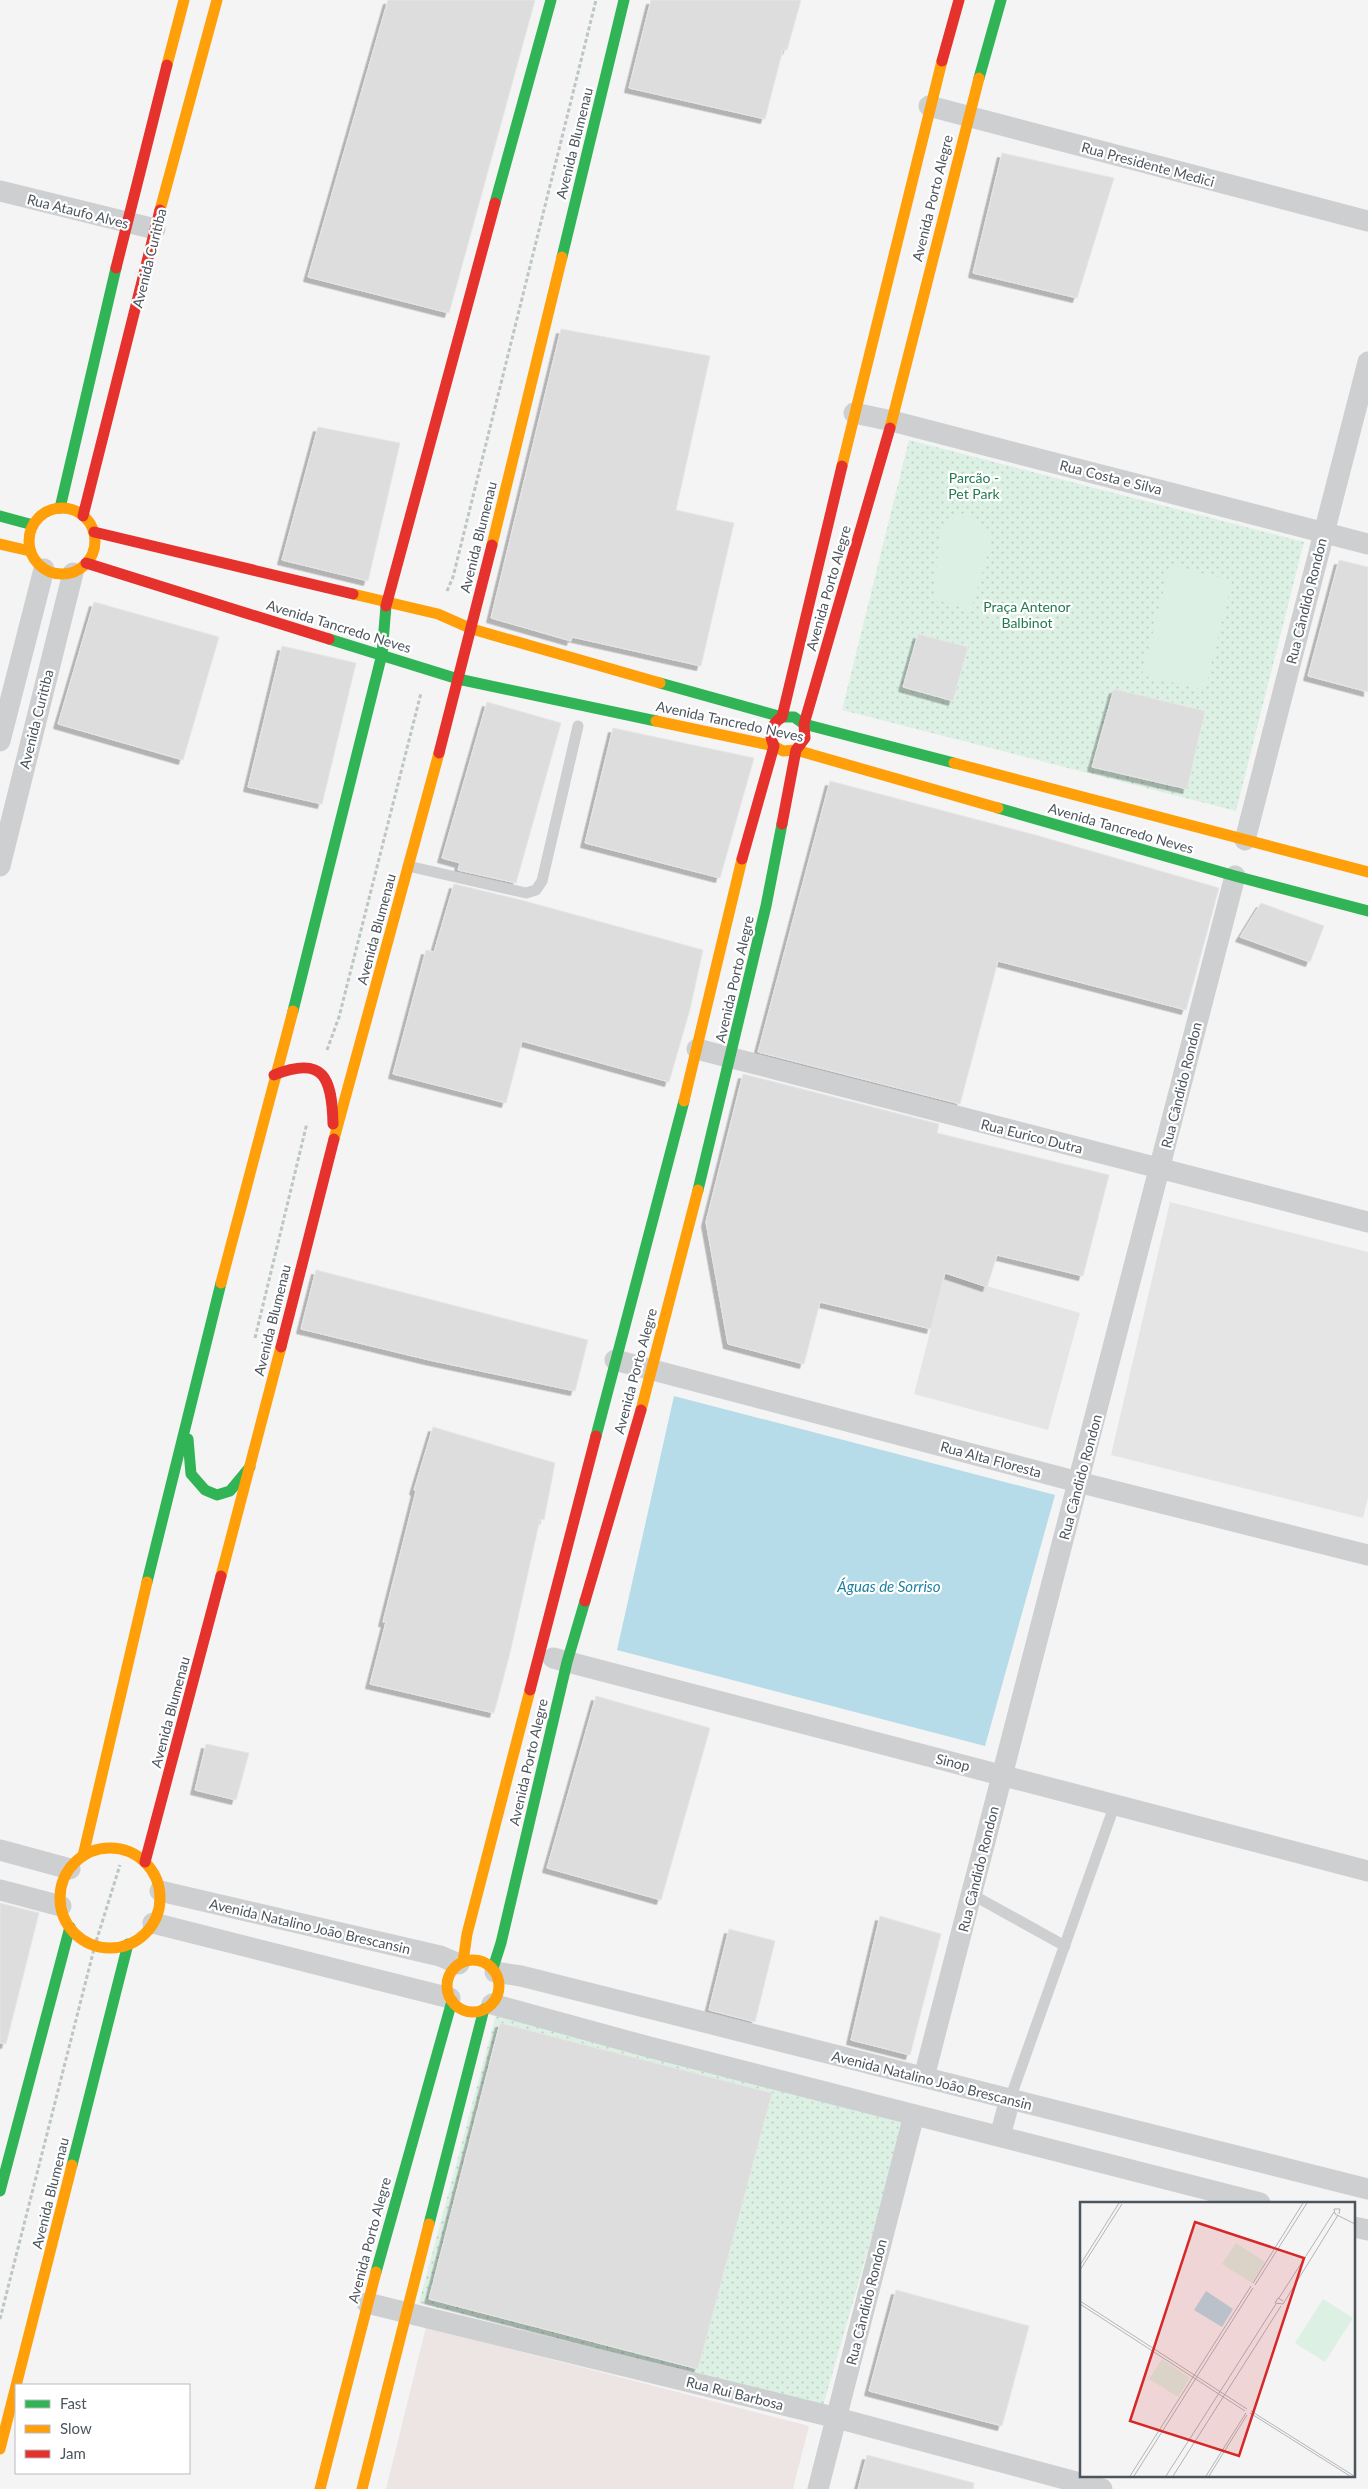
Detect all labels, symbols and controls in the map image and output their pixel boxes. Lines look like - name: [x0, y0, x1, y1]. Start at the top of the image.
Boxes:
- street label: Avenida Blumenau: [552, 85, 596, 201]
- street label: Avenida Porto Alegre: [908, 133, 956, 263]
- street label: Rua Presidente Medici: [1080, 138, 1216, 190]
- street label: Rua Ataufo Alves: [25, 190, 131, 232]
- street label: Avenida Curitiba: [128, 207, 170, 309]
- street label: Rua Costa e Silva: [1058, 456, 1164, 498]
- park label: Parcão - Pet Park: [948, 469, 1001, 502]
- street label: Avenida Blumenau: [456, 479, 500, 595]
- street label: Avenida Porto Alegre: [802, 523, 854, 653]
- street label: Rua Cândido Rondon: [1282, 536, 1330, 666]
- street label: Avenida Tancredo Neves: [265, 596, 413, 656]
- park label: Praça Antenor Balbinot: [983, 598, 1071, 631]
- street label: Avenida Curitiba: [15, 668, 57, 770]
- street label: Avenida Tancredo Neves: [655, 697, 805, 745]
- street label: Avenida Tancredo Neves: [1046, 799, 1196, 857]
- street label: Avenida Blumenau: [353, 872, 399, 986]
- street label: Avenida Porto Alegre: [711, 914, 757, 1044]
- street label: Rua Cândido Rondon: [1157, 1020, 1205, 1150]
- street label: Rua Eurico Dutra: [979, 1115, 1085, 1157]
- street label: Avenida Blumenau: [250, 1262, 294, 1378]
- street label: Avenida Porto Alegre: [610, 1306, 660, 1436]
- street label: Rua Cândido Rondon: [1055, 1412, 1105, 1542]
- street label: Rua Alta Floresta: [939, 1437, 1043, 1481]
- water label: Águas de Sorriso: [836, 1577, 941, 1595]
- street label: Avenida Blumenau: [147, 1655, 193, 1769]
- street label: Avenida Porto Alegre: [505, 1697, 551, 1827]
- street label: Sinop: [934, 1750, 972, 1774]
- street label: Rua Cândido Rondon: [954, 1804, 1002, 1934]
- street label: Avenida Natalino João Brescansin: [208, 1895, 412, 1957]
- street label: Avenida Natalino João Brescansin: [830, 2047, 1034, 2113]
- street label: Avenida Blumenau: [28, 2135, 72, 2251]
- street label: Avenida Porto Alegre: [344, 2175, 394, 2305]
- inset map: [1080, 2202, 1356, 2476]
- street label: Rua Cândido Rondon: [842, 2237, 890, 2367]
- street label: Rua Rui Barbosa: [684, 2373, 786, 2413]
- legend: [15, 2384, 190, 2474]
- text: Fast: [60, 2394, 87, 2412]
- text: Slow: [60, 2419, 92, 2437]
- text: Jam: [60, 2444, 86, 2462]

